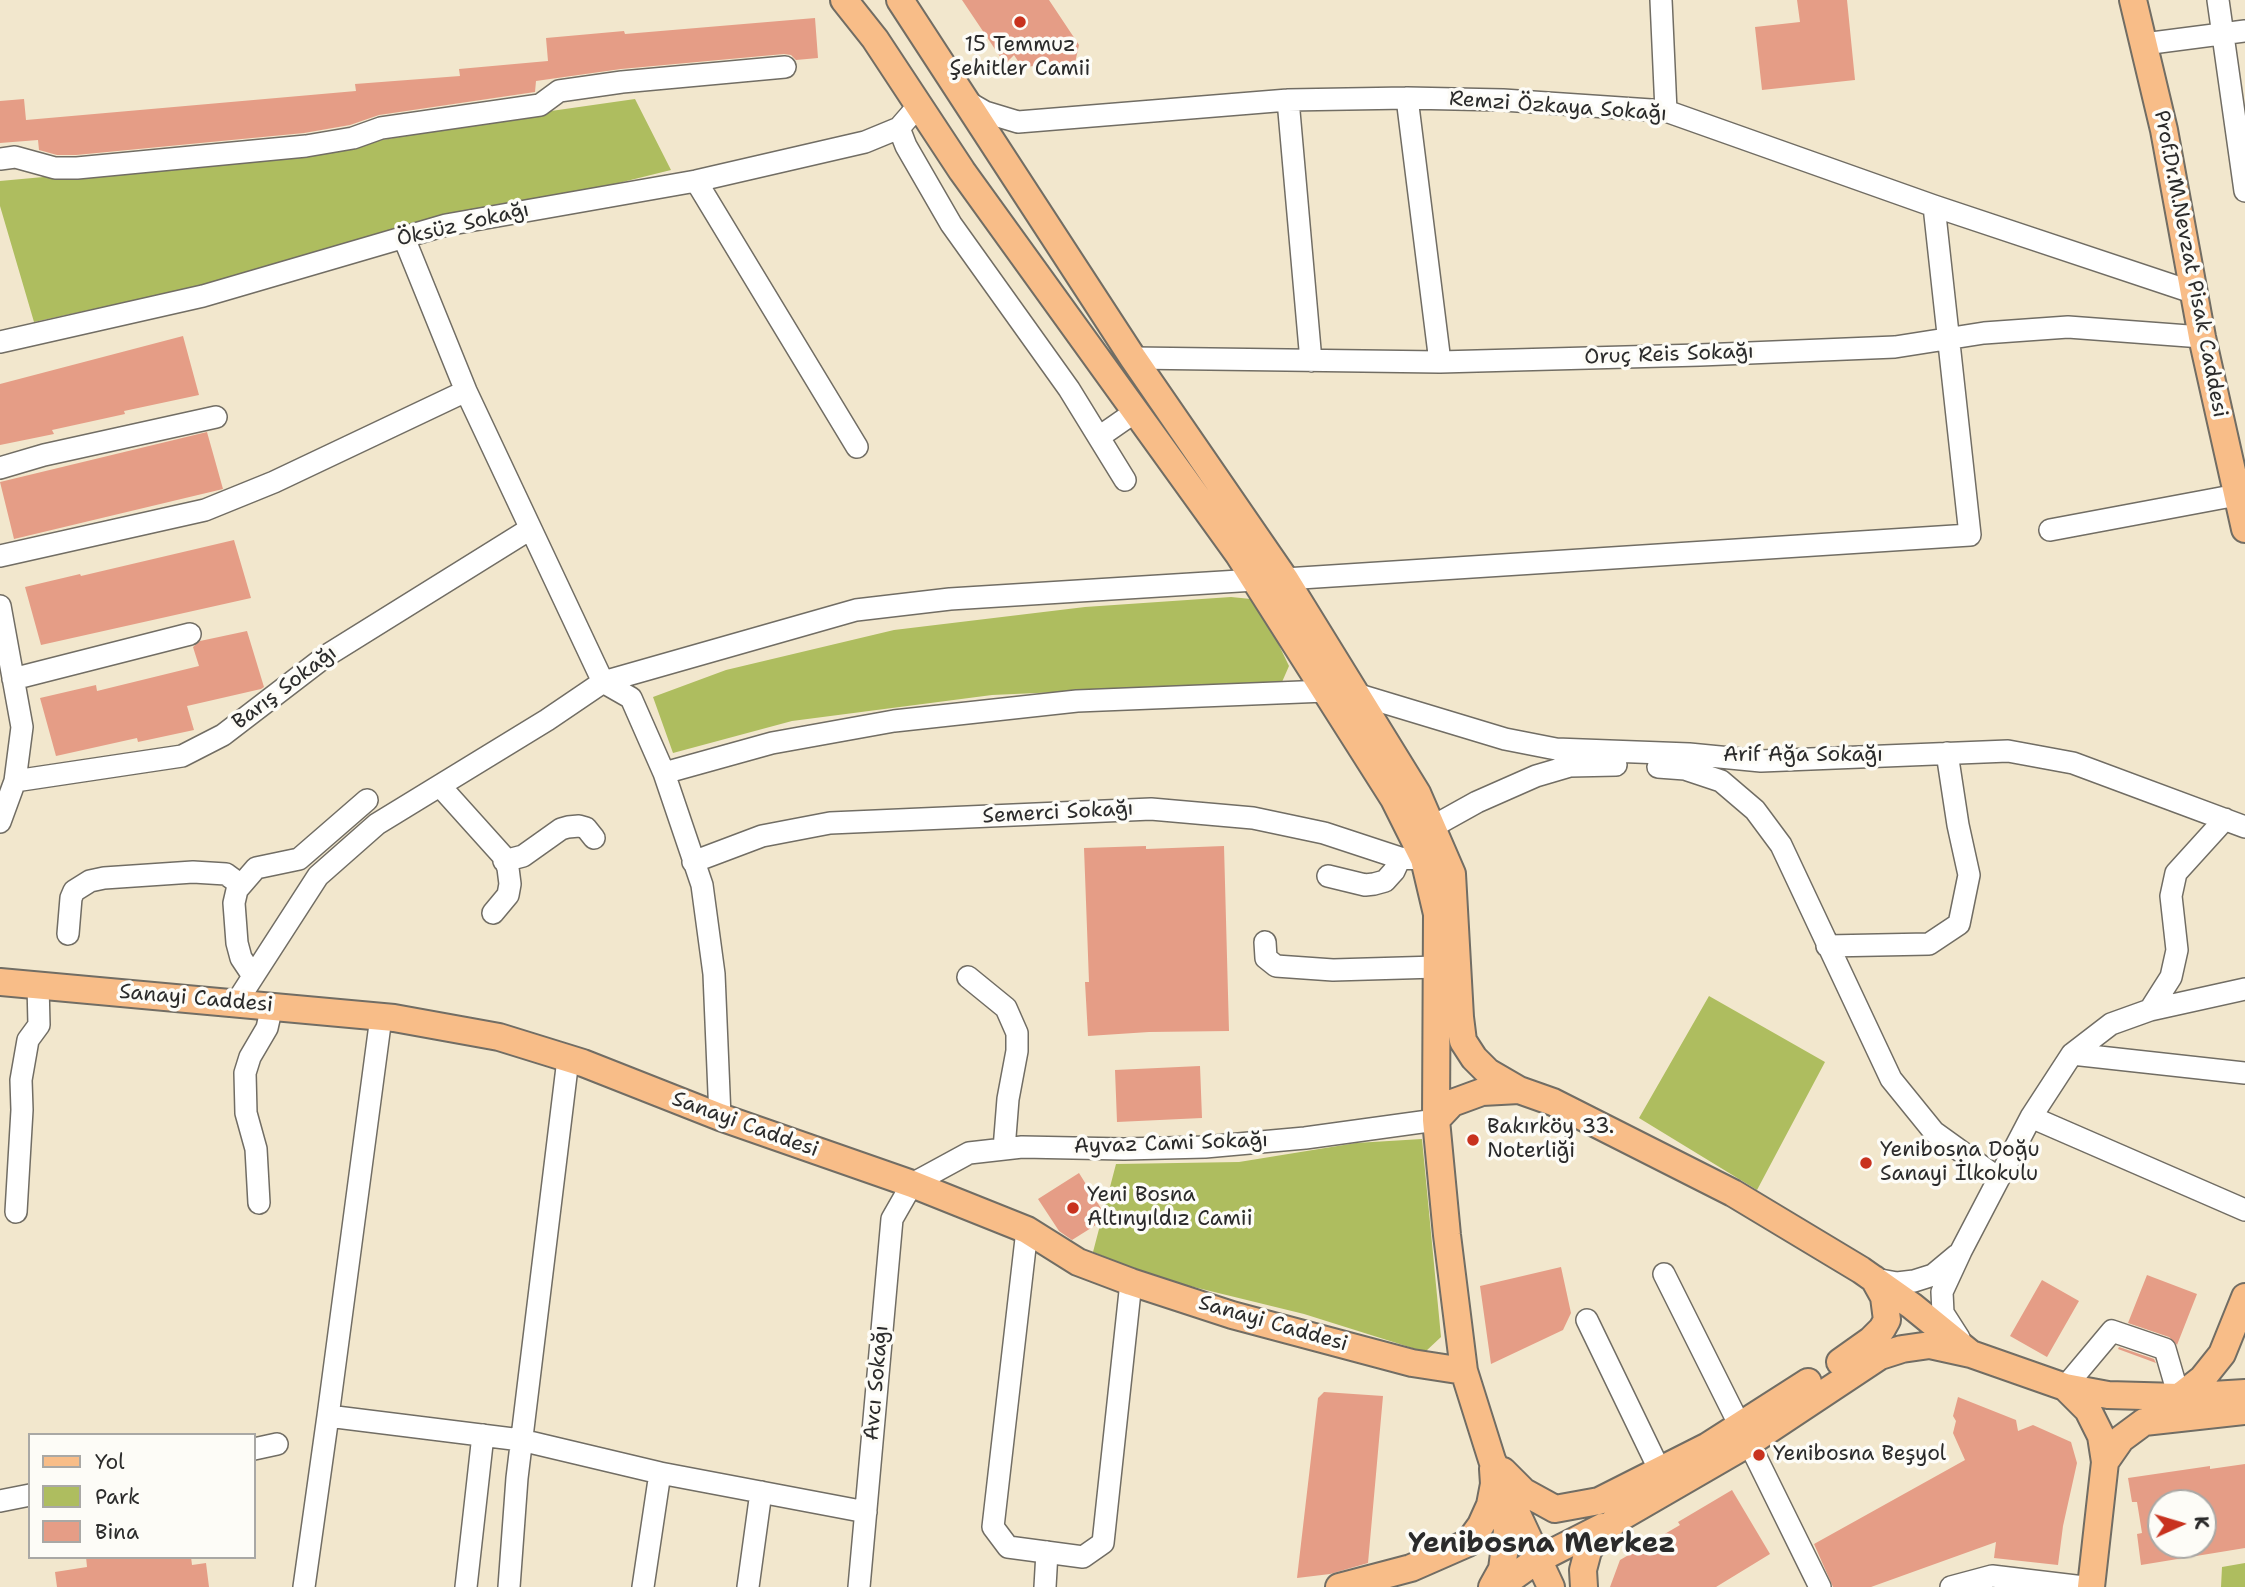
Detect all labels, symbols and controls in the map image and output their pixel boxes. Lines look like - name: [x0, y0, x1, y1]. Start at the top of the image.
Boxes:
- marker: 15 Temmuz Şehitler Camii: [1012, 14, 1028, 30]
- place label: 15 Temmuz Şehitler Camii: [950, 33, 1090, 83]
- street label: Remzi Özkaya Sokağı: [1448, 87, 1668, 127]
- street label: Prof.Dr.M.Nevzat Pisak Caddesi: [2148, 108, 2232, 420]
- street label: Öksüz Sokağı: [394, 198, 532, 252]
- street label: Oruç Reis Sokağı: [1584, 339, 1754, 371]
- street label: Barış Sokağı: [228, 641, 342, 735]
- street label: Arif Ağa Sokağı: [1723, 743, 1883, 769]
- street label: Semerci Sokağı: [982, 796, 1134, 830]
- street label: Sanayi Caddesi: [118, 980, 274, 1018]
- street label: Sanayi Caddesi: [668, 1087, 822, 1163]
- place label: Bakırköy 33. Noterliği: [1487, 1115, 1614, 1165]
- street label: Ayvaz Cami Sokağı: [1073, 1128, 1269, 1160]
- marker: Bakırköy 33. Noterliği: [1465, 1132, 1481, 1148]
- place label: Yenibosna Doğu Sanayi İlkokulu: [1880, 1138, 2040, 1188]
- marker: Yenibosna Doğu Sanayi İlkokulu: [1858, 1155, 1874, 1171]
- place label: Yeni Bosna Altınyıldız Camii: [1087, 1183, 1253, 1233]
- marker: Yeni Bosna Altınyıldız Camii: [1065, 1200, 1081, 1216]
- street label: Sanayi Caddesi: [1195, 1291, 1351, 1357]
- street label: Avcı Sokağı: [859, 1324, 895, 1442]
- legend: [28, 1433, 256, 1559]
- place label: Yenibosna Beşyol: [1773, 1442, 1946, 1468]
- marker: Yenibosna Beşyol: [1751, 1447, 1767, 1463]
- text: Yol: [95, 1448, 125, 1476]
- text: Park: [95, 1483, 140, 1511]
- north arrow: [2147, 1489, 2217, 1559]
- text: K: [2189, 1515, 2214, 1530]
- text: Bina: [95, 1518, 139, 1546]
- district label: Yenibosna Merkez: [1408, 1528, 1676, 1562]

